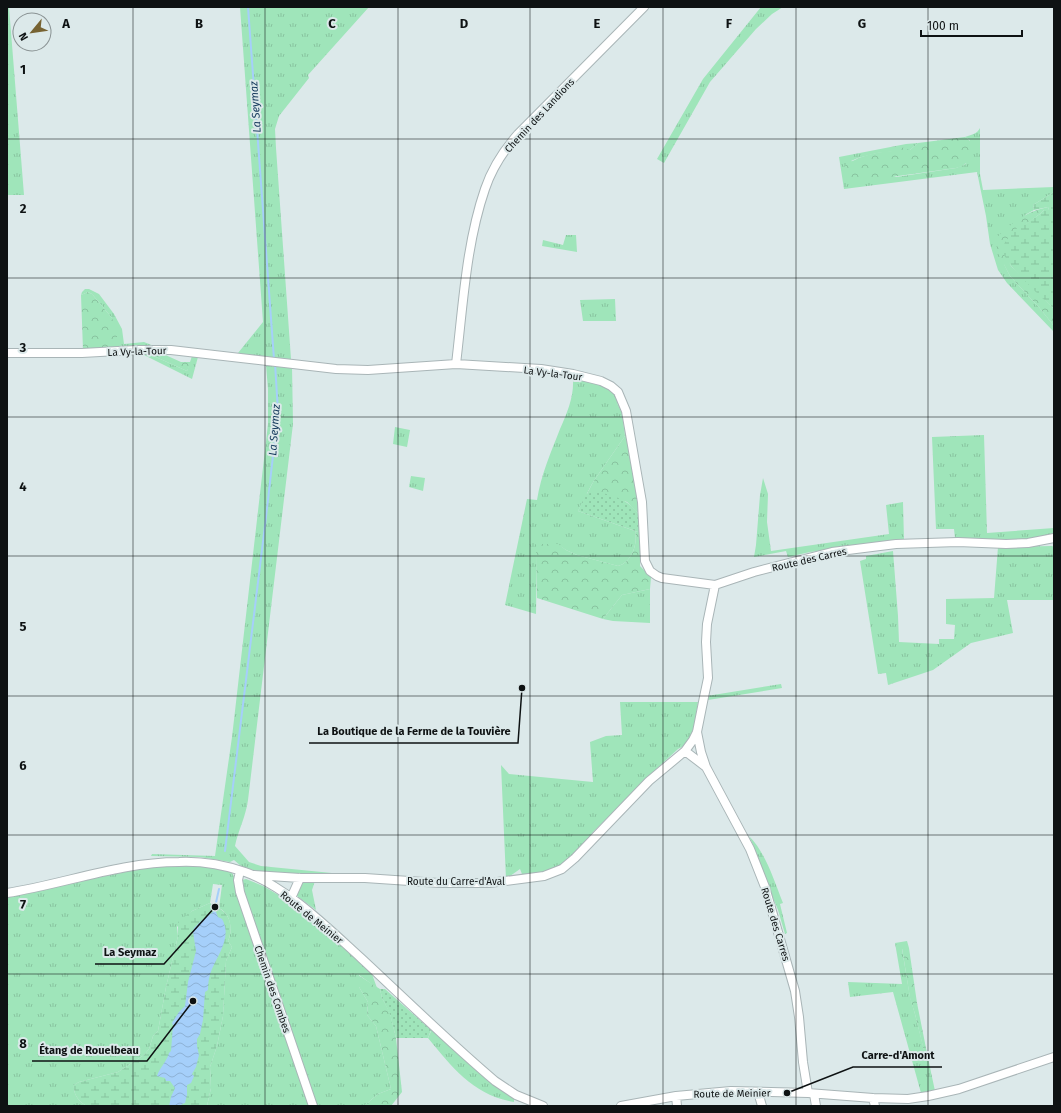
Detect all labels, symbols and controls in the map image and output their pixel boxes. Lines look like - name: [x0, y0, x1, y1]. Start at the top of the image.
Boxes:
- north arrow: [12, 12, 52, 52]
- scale bar: [921, 12, 1022, 38]
- text: A: [61, 16, 70, 31]
- text: B: [195, 16, 203, 31]
- text: C: [328, 16, 336, 31]
- text: D: [460, 16, 469, 31]
- text: E: [594, 16, 601, 31]
- text: F: [726, 16, 733, 31]
- text: G: [858, 16, 866, 31]
- text: 100 m: [927, 19, 959, 33]
- text: N: [16, 30, 31, 43]
- text: 1: [20, 62, 26, 77]
- street label: Chemin des Landions: [502, 76, 577, 155]
- water label: La Seymaz: [247, 81, 264, 133]
- text: 2: [20, 201, 27, 216]
- text: 3: [19, 340, 27, 355]
- street label: La Vy-la-Tour: [107, 345, 167, 359]
- street label: La Vy-la-Tour: [523, 364, 583, 384]
- water label: La Seymaz: [266, 404, 283, 456]
- text: 4: [19, 479, 27, 494]
- street label: Route des Carres: [771, 545, 848, 574]
- text: 5: [20, 619, 27, 634]
- callout: La Boutique de la Ferme de la Touvière: [309, 720, 518, 743]
- text: La Boutique de la Ferme de la Touvière: [317, 725, 511, 738]
- text: 6: [19, 758, 27, 773]
- street label: Route du Carre-d'Aval: [407, 876, 505, 888]
- street label: Route des Carres: [758, 886, 792, 963]
- street label: Route de Meinier: [278, 889, 345, 947]
- text: 7: [20, 897, 26, 912]
- callout: La Seymaz: [95, 941, 164, 964]
- street label: Chemin des Combes: [252, 944, 293, 1035]
- text: La Seymaz: [104, 946, 156, 959]
- text: 8: [19, 1036, 27, 1051]
- callout: Étang de Rouelbeau: [32, 1038, 147, 1061]
- text: Étang de Rouelbeau: [39, 1043, 139, 1057]
- callout: Carre-d'Amont: [853, 1044, 942, 1067]
- text: Carre-d'Amont: [862, 1049, 935, 1062]
- street label: Route de Meinier: [693, 1087, 771, 1101]

